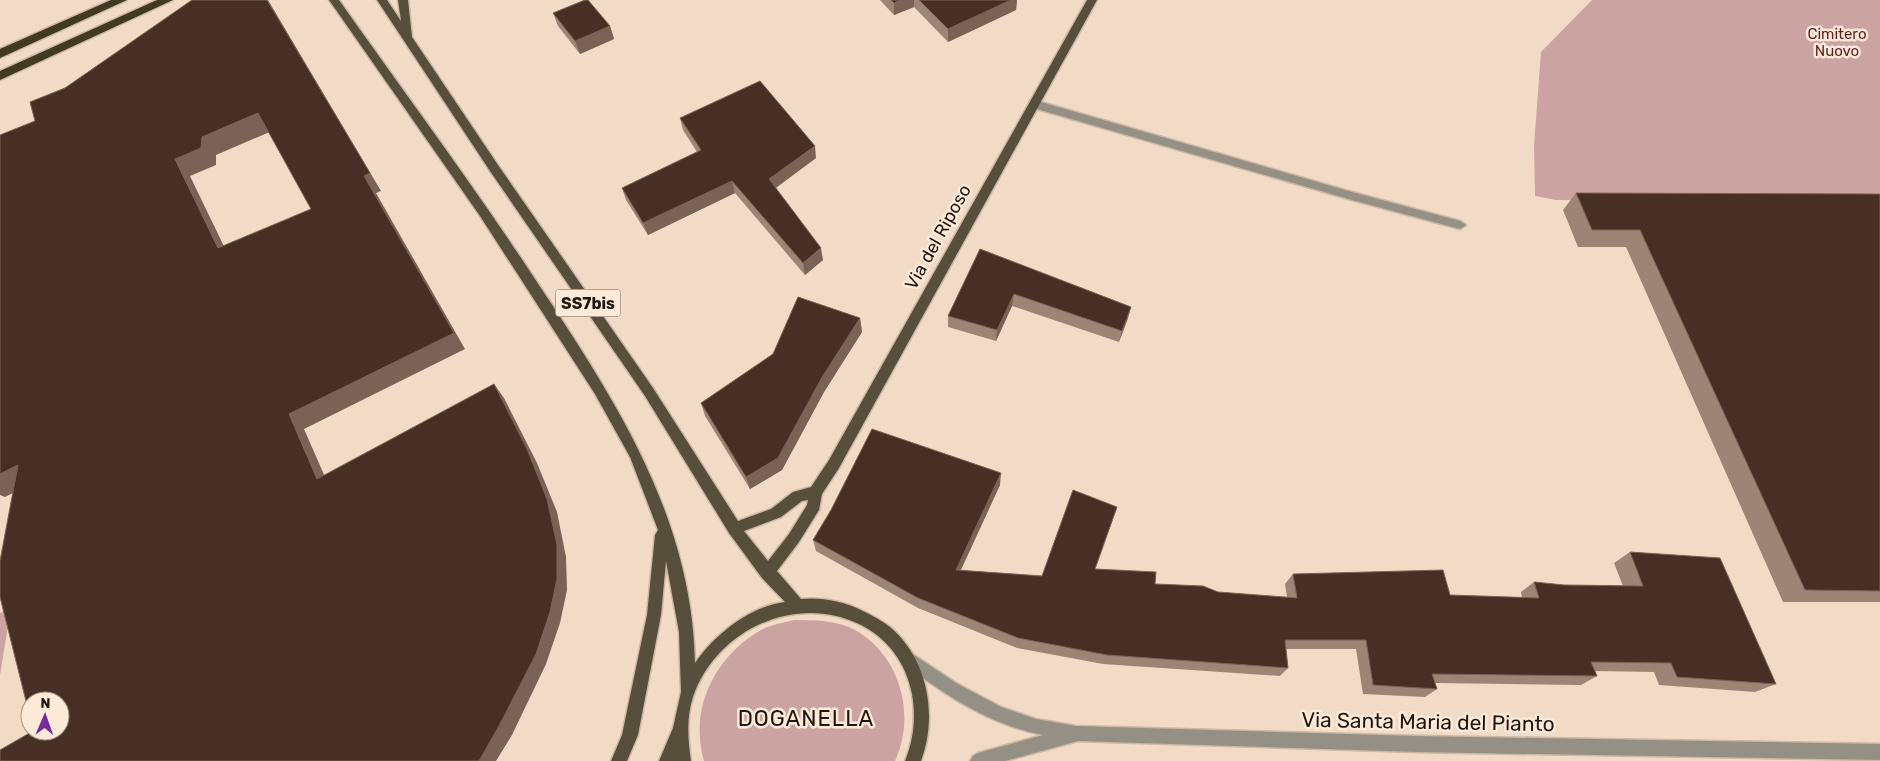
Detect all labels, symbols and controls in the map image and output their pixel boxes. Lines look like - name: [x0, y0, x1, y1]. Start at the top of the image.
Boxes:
- park label: Cimitero Nuovo: [1807, 25, 1867, 60]
- street label: Via del Riposo: [900, 181, 976, 293]
- road number: SS7bis: [556, 290, 620, 316]
- north arrow: [20, 691, 70, 741]
- text: N: [40, 695, 51, 712]
- district label: DOGANELLA: [738, 705, 874, 732]
- street label: Via Santa Maria del Pianto: [1301, 707, 1555, 736]

